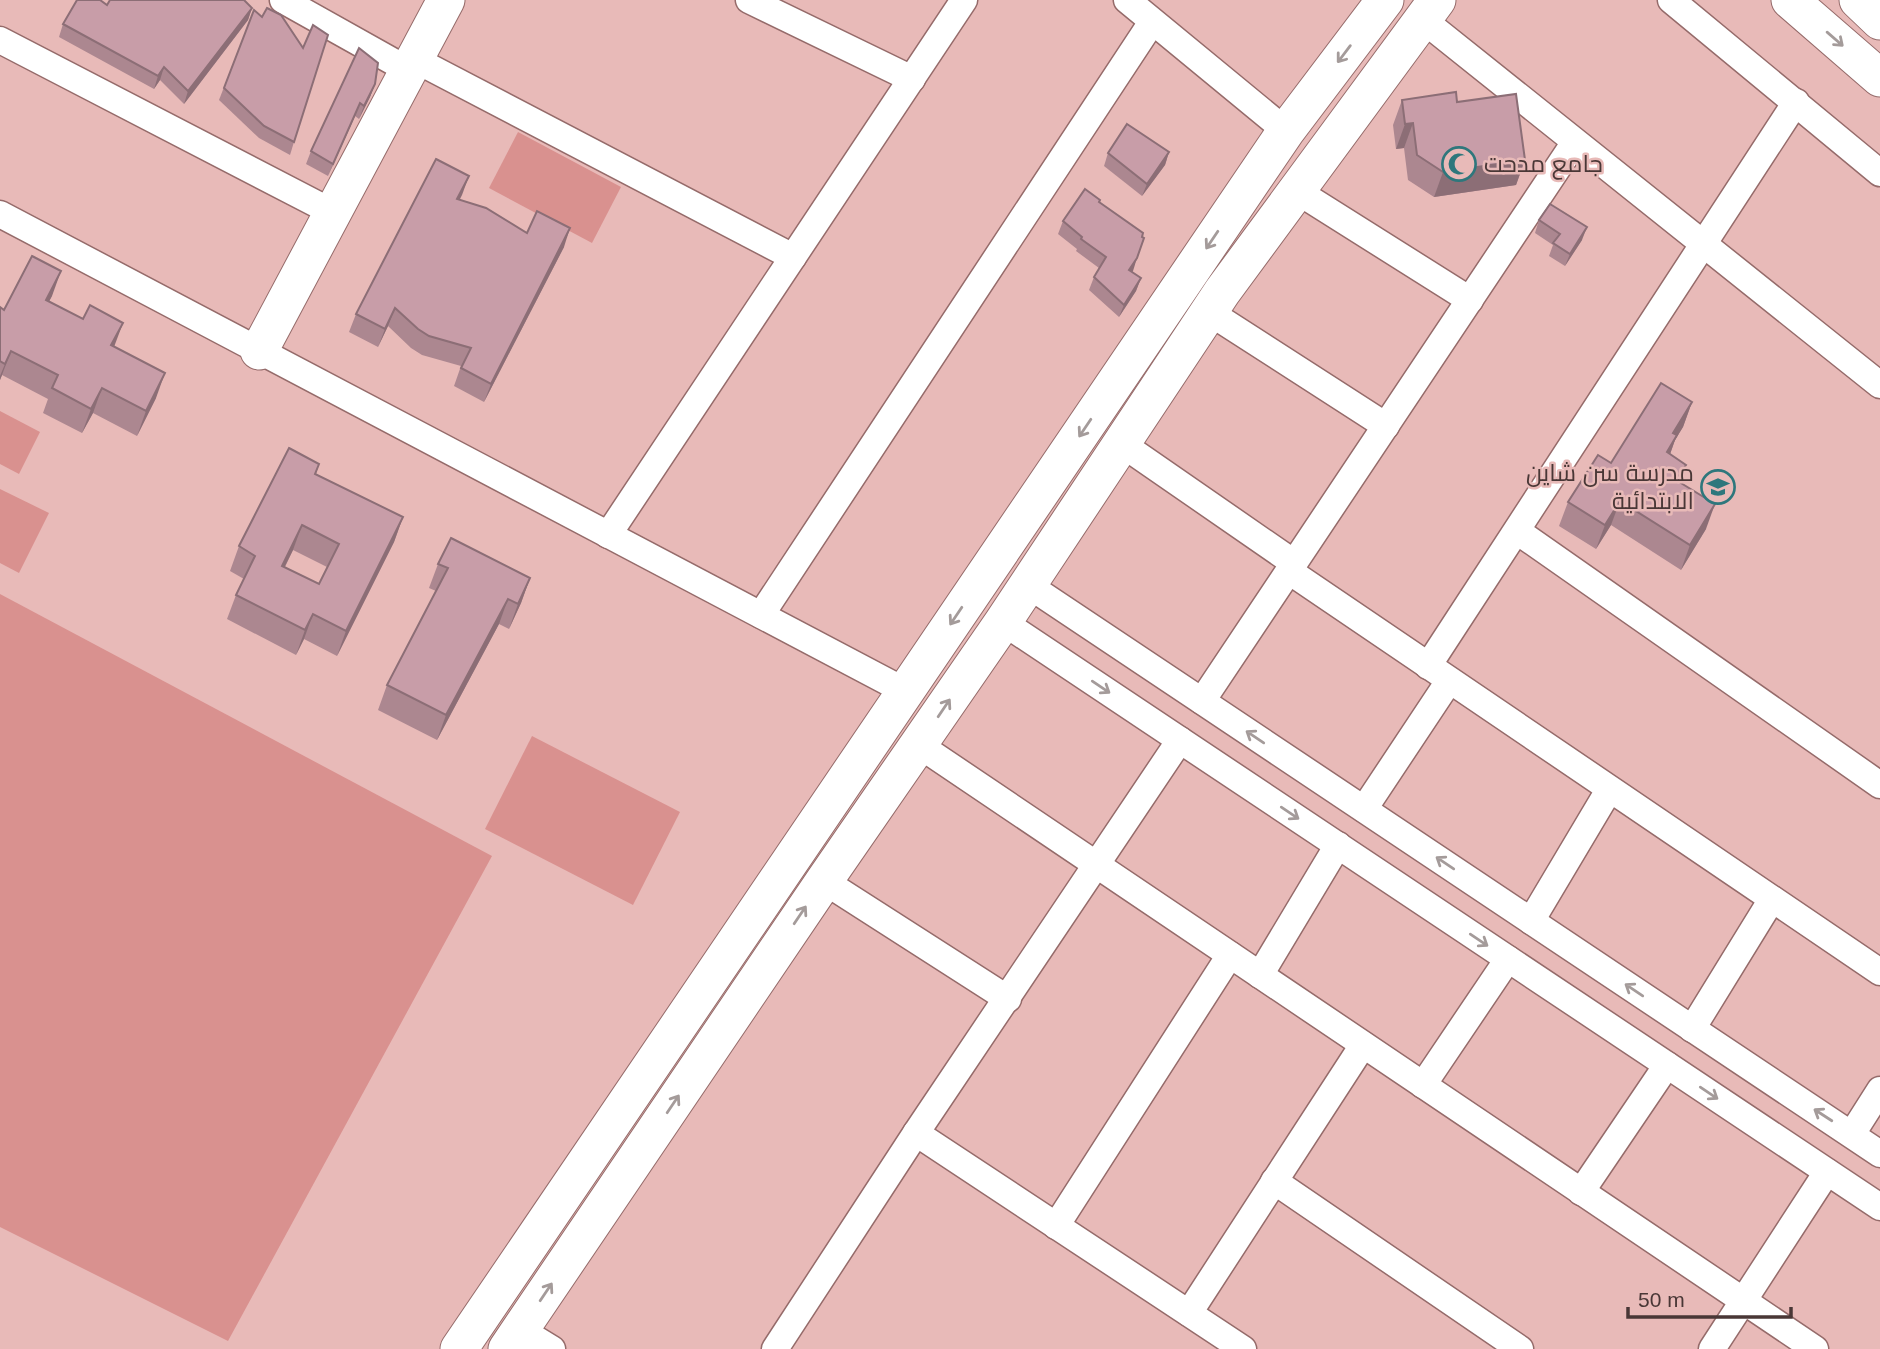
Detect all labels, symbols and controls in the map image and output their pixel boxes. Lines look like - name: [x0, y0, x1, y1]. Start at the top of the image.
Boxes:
- one-way arrow: [1826, 31, 1844, 47]
- one-way arrow: [1336, 45, 1351, 63]
- mosque icon: جامع مدحت: [1440, 145, 1478, 183]
- place label: جامع مدحت: [1484, 150, 1603, 180]
- one-way arrow: [1205, 230, 1219, 249]
- one-way arrow: [1077, 418, 1092, 437]
- place label: مدرسة سن شاين الابتدائية: [1526, 459, 1694, 514]
- school or university icon: مدرسة سن شاين الابتدائية: [1699, 468, 1737, 506]
- one-way arrow: [949, 606, 963, 625]
- one-way arrow: [1091, 680, 1110, 694]
- one-way arrow: [937, 699, 951, 718]
- one-way arrow: [1246, 730, 1266, 744]
- one-way arrow: [1280, 806, 1299, 820]
- one-way arrow: [1435, 856, 1455, 870]
- one-way arrow: [794, 906, 808, 926]
- one-way arrow: [1469, 932, 1488, 947]
- one-way arrow: [1624, 983, 1644, 997]
- one-way arrow: [1699, 1086, 1719, 1100]
- one-way arrow: [666, 1095, 680, 1114]
- one-way arrow: [1814, 1108, 1834, 1122]
- scale bar: [1628, 1276, 1791, 1320]
- one-way arrow: [539, 1283, 553, 1303]
- text: 50 m: [1638, 1288, 1685, 1311]

